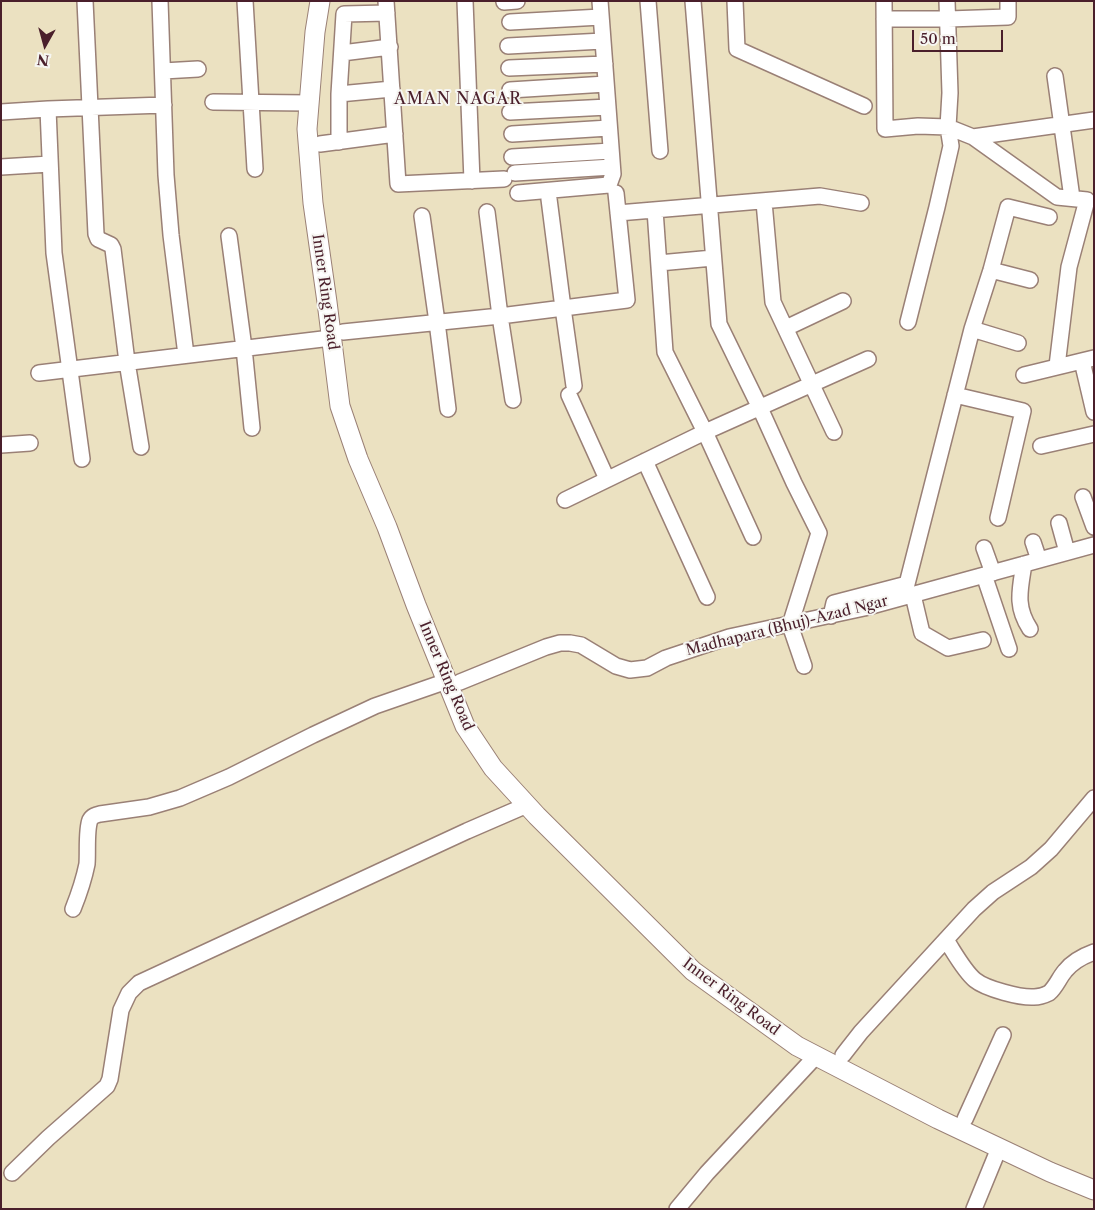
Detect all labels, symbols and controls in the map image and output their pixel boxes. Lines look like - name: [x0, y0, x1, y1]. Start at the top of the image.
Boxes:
- north arrow: [20, 20, 70, 70]
- scale bar: [915, 20, 1006, 52]
- text: 50 m: [920, 29, 956, 48]
- text: N: [36, 50, 50, 70]
- district label: AMAN NAGAR: [393, 89, 523, 109]
- street label: Inner Ring Road: [308, 233, 342, 351]
- street label: Madhapara (Bhuj)-Azad Ngar: [684, 592, 890, 660]
- street label: Inner Ring Road: [415, 619, 477, 733]
- street label: Inner Ring Road: [679, 955, 783, 1039]

